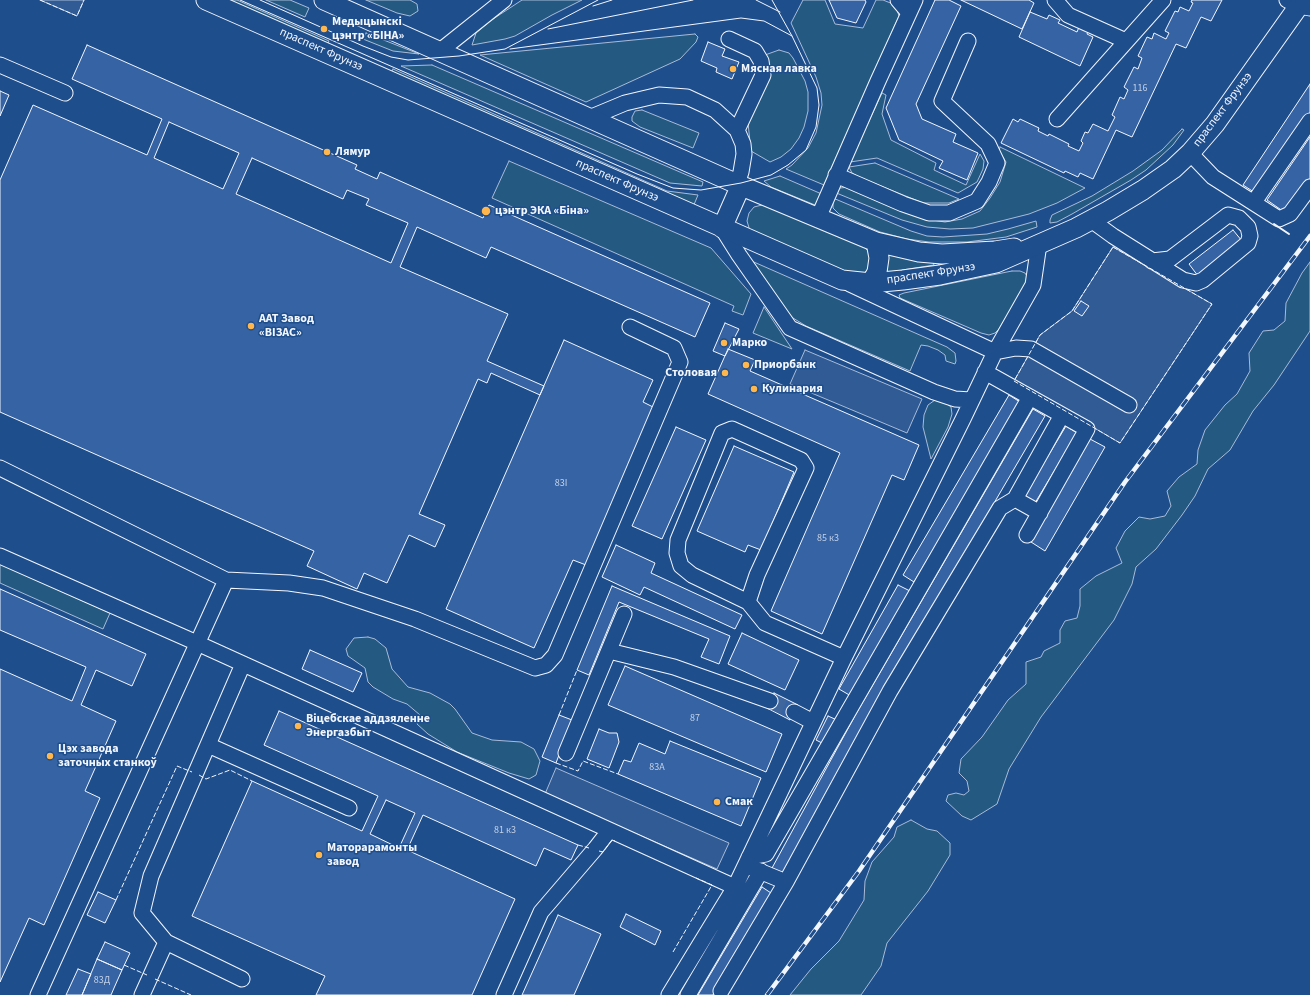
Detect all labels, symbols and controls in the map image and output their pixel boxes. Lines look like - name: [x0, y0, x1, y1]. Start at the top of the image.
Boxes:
- place label: Медыцынскі цэнтр «БІНА»: [332, 15, 404, 43]
- marker: Медыцынскі цэнтр «БІНА»: [319, 24, 329, 34]
- street label: праспект Фрунзэ: [277, 25, 365, 75]
- place label: Мясная лавка: [741, 62, 817, 76]
- marker: Мясная лавка: [728, 64, 738, 74]
- street label: праспект Фрунзэ: [1190, 70, 1256, 150]
- house number: 116: [1133, 83, 1147, 95]
- place label: Лямур: [335, 145, 370, 159]
- marker: Лямур: [322, 147, 332, 157]
- street label: праспект Фрунзэ: [573, 156, 661, 206]
- place label: цэнтр ЭКА «Біна»: [495, 204, 589, 218]
- marker: цэнтр ЭКА «Біна»: [480, 205, 492, 217]
- street label: праспект Фрунзэ: [886, 260, 976, 288]
- place label: ААТ Завод «ВІЗАС»: [259, 312, 314, 340]
- marker: ААТ Завод «ВІЗАС»: [246, 321, 256, 331]
- place label: Марко: [732, 336, 767, 350]
- marker: Марко: [719, 338, 729, 348]
- place label: Приорбанк: [754, 358, 816, 372]
- marker: Приорбанк: [741, 360, 751, 370]
- place label: Столовая: [665, 366, 717, 380]
- marker: Столовая: [720, 368, 730, 378]
- place label: Кулинария: [762, 382, 823, 396]
- marker: Кулинария: [749, 384, 759, 394]
- house number: 83І: [555, 478, 567, 490]
- house number: 85 к3: [817, 533, 839, 545]
- place label: Віцебскае аддзяленне Энергазбыт: [306, 712, 430, 740]
- house number: 87: [690, 713, 700, 725]
- marker: Віцебскае аддзяленне Энергазбыт: [293, 721, 303, 731]
- place label: Цэх завода заточных станкоў: [58, 742, 157, 770]
- marker: Цэх завода заточных станкоў: [45, 751, 55, 761]
- house number: 83А: [649, 762, 665, 774]
- place label: Смак: [725, 795, 753, 809]
- marker: Смак: [712, 797, 722, 807]
- house number: 81 к3: [494, 825, 516, 837]
- place label: Маторарамонты завод: [327, 841, 417, 869]
- marker: Маторарамонты завод: [314, 850, 324, 860]
- house number: 83Д: [94, 975, 110, 987]

